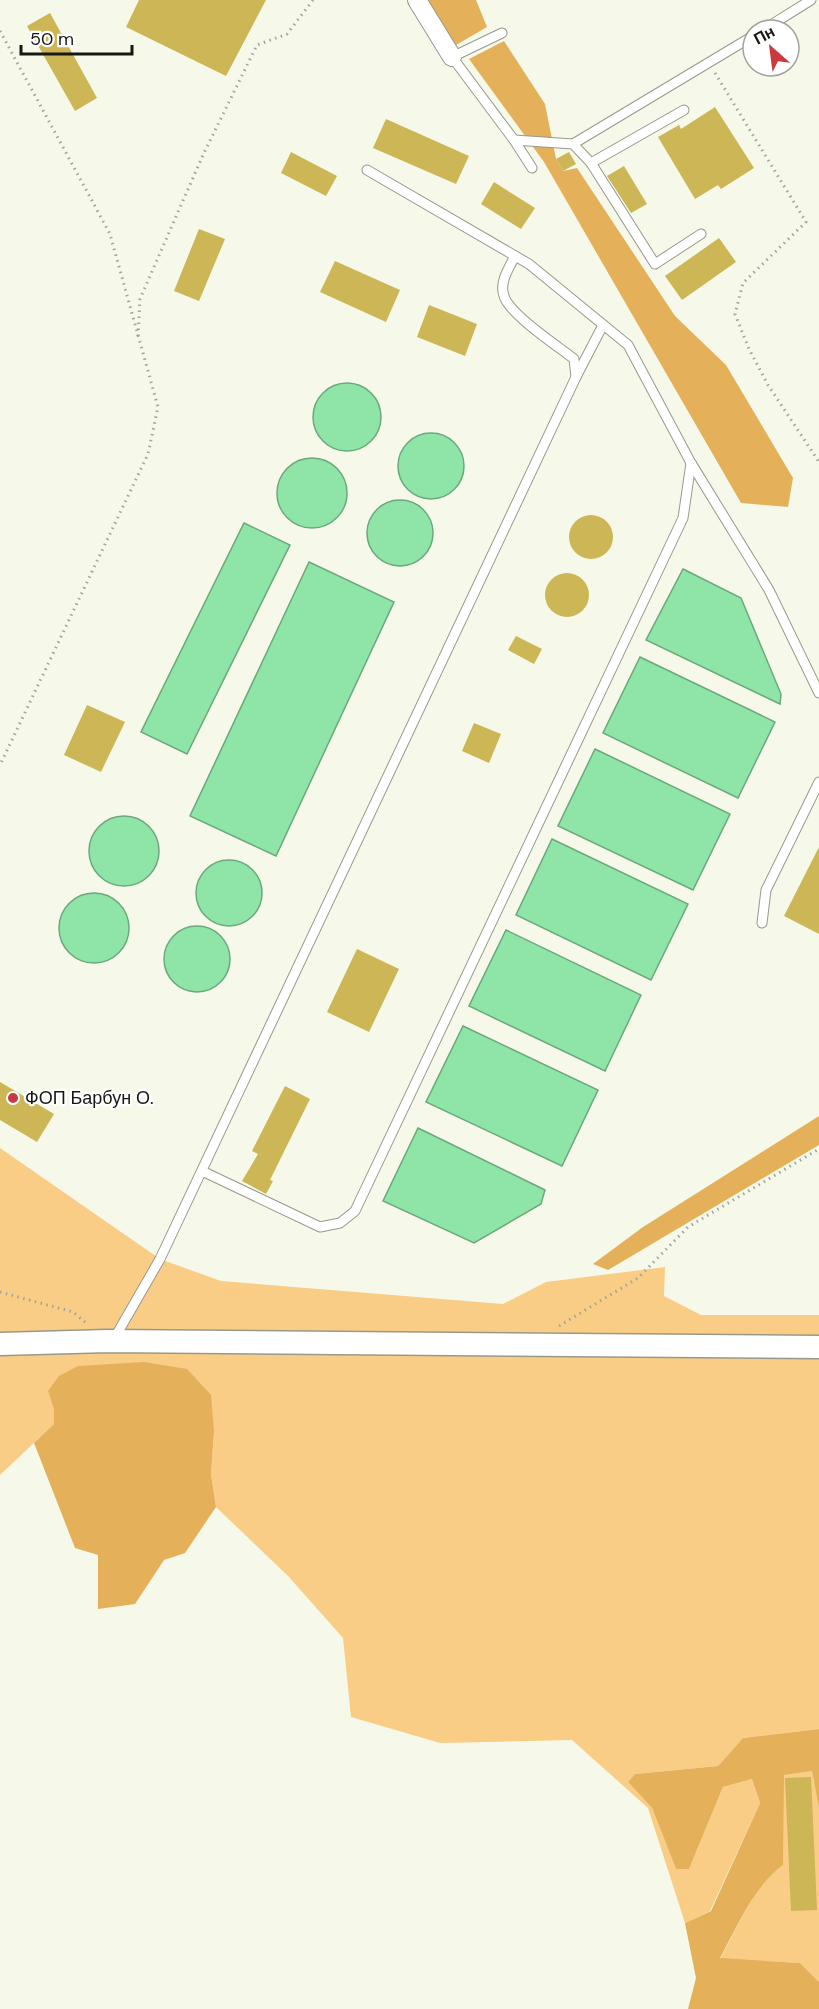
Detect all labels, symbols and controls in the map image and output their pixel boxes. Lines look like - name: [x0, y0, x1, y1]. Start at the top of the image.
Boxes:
- scale bar: [21, 18, 132, 56]
- north arrow: [741, 18, 801, 78]
- text: Пн: [750, 21, 778, 49]
- text: 50 m: [30, 27, 74, 51]
- place label: ФОП Барбун О.: [25, 1086, 153, 1110]
- marker: ФОП Барбун О.: [6, 1091, 20, 1105]

